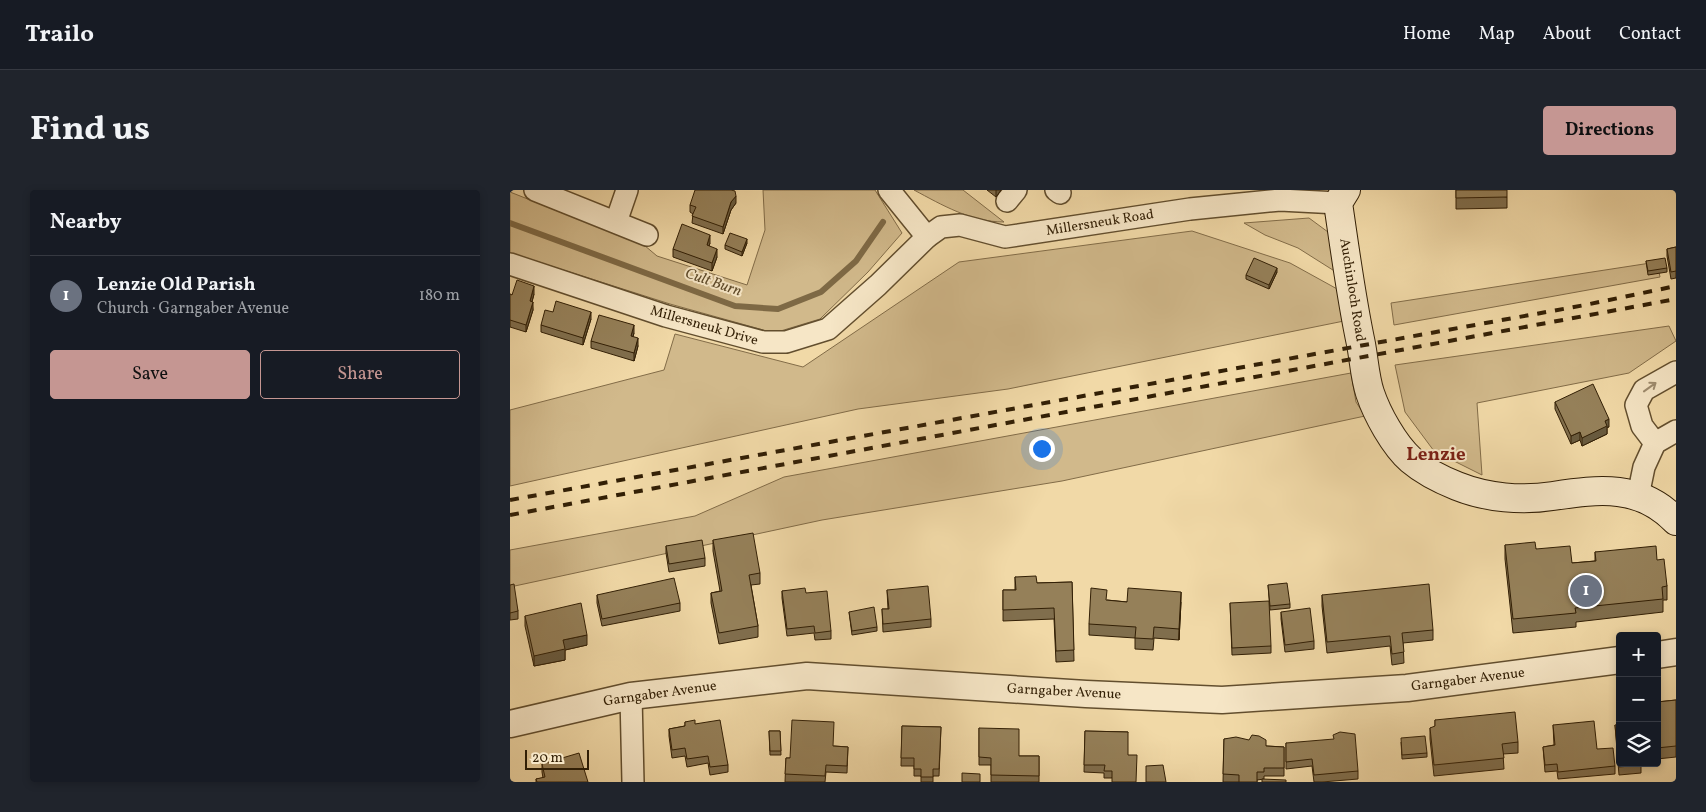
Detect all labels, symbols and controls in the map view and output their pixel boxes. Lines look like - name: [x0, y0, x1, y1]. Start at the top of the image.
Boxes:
- text: Trailo: [25, 18, 94, 52]
- text: Home: [1403, 22, 1451, 47]
- text: Map: [1479, 22, 1515, 47]
- text: About: [1543, 22, 1591, 47]
- text: Contact: [1619, 22, 1681, 47]
- text: Find us: [30, 106, 150, 154]
- button: Directions: [1543, 106, 1676, 155]
- street label: Millersneuk Road: [1045, 205, 1155, 241]
- text: Nearby: [50, 208, 121, 237]
- street label: Auchinloch Road: [1334, 237, 1370, 343]
- water label: Cult Burn: [682, 264, 744, 303]
- text: Lenzie Old Parish: [97, 272, 256, 298]
- text: 1: [63, 285, 69, 307]
- text: 180 m: [419, 285, 460, 307]
- text: Church · Garngaber Avenue: [97, 298, 289, 320]
- street label: Millersneuk Drive: [648, 301, 761, 351]
- button: Save: [50, 350, 250, 399]
- button: Share: [260, 350, 460, 399]
- one-way arrow: [1643, 382, 1657, 392]
- your location: [1029, 436, 1055, 462]
- district label: Lenzie: [1406, 442, 1466, 468]
- pin: 1: [1570, 572, 1602, 610]
- map controls: [1616, 632, 1661, 767]
- button: +: [1616, 632, 1661, 677]
- street label: Garngaber Avenue: [1410, 664, 1526, 696]
- street label: Garngaber Avenue: [602, 677, 718, 711]
- button: −: [1616, 677, 1661, 722]
- street label: Garngaber Avenue: [1006, 680, 1122, 704]
- button: layers: [1616, 722, 1661, 767]
- scale bar: [525, 747, 589, 770]
- text: 20 m: [532, 749, 563, 768]

